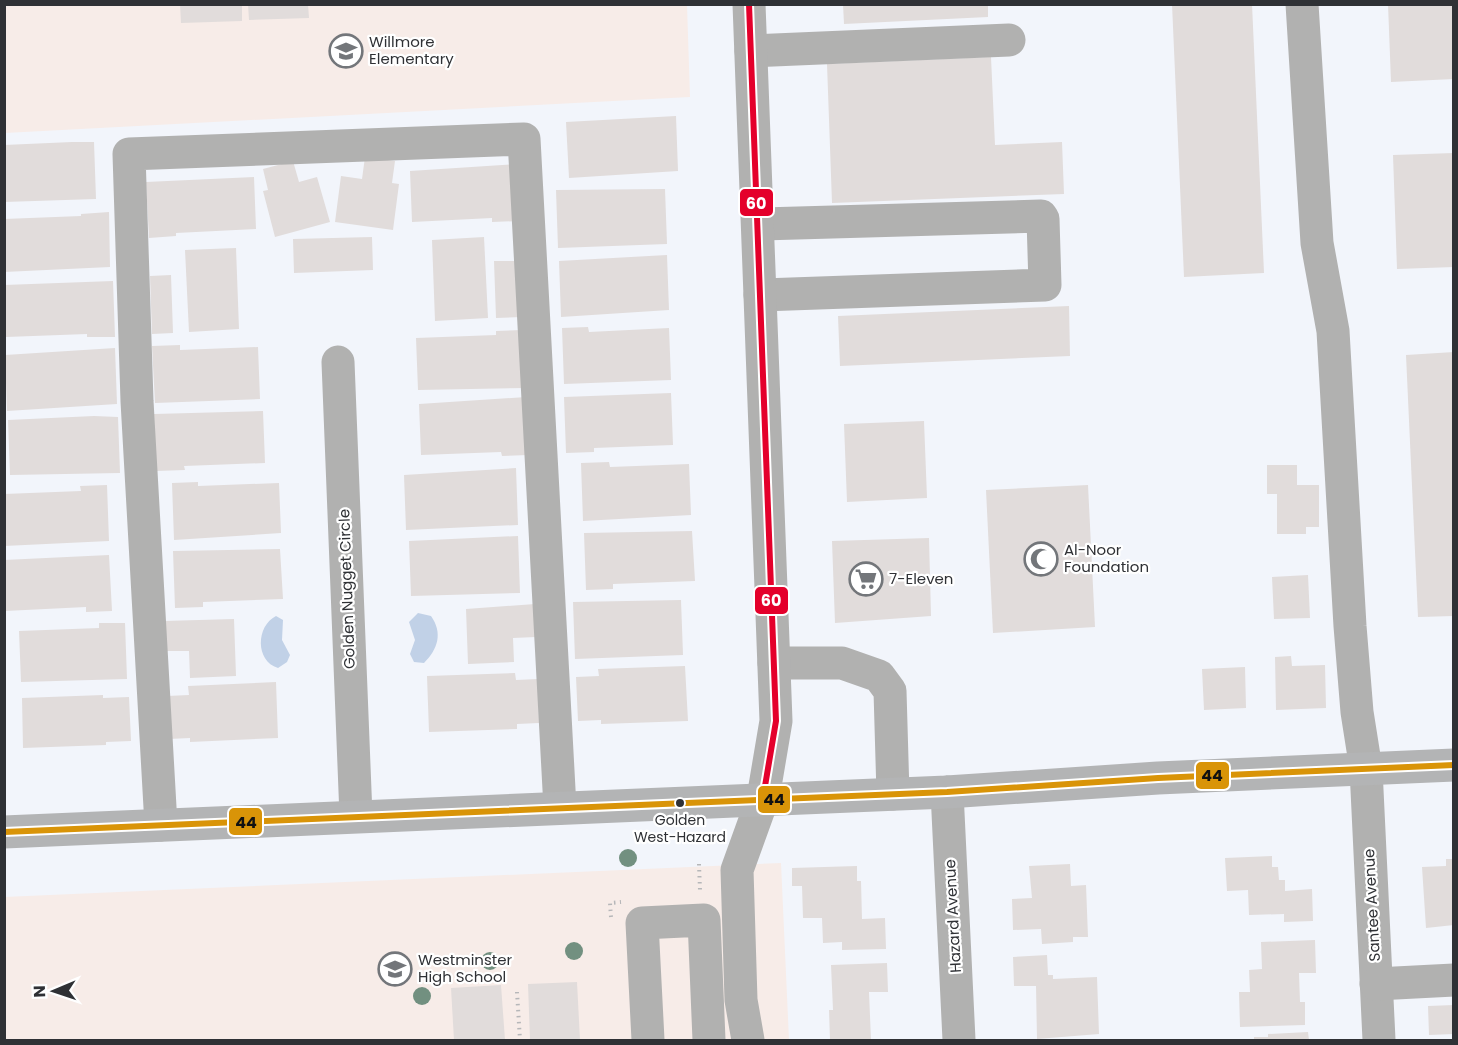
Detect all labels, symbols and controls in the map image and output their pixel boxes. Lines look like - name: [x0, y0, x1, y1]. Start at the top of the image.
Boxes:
- place label: Willmore Elementary: [369, 31, 454, 69]
- school or university icon: Willmore Elementary: [328, 33, 364, 69]
- line badge: 60: [739, 188, 774, 217]
- text: 60: [746, 192, 766, 215]
- street label: Golden Nugget Circle: [333, 509, 360, 669]
- place label: Al-Noor Foundation: [1064, 539, 1149, 577]
- mosque icon: Al-Noor Foundation: [1023, 541, 1059, 577]
- supermarket icon: 7-Eleven: [848, 561, 884, 597]
- place label: 7-Eleven: [889, 568, 953, 589]
- line badge: 60: [754, 586, 789, 615]
- text: 60: [761, 589, 781, 612]
- line badge: 44: [1195, 761, 1230, 790]
- text: 44: [1201, 764, 1223, 787]
- line badge: 44: [757, 785, 791, 814]
- text: 44: [763, 788, 785, 811]
- marker: Golden West-Hazard: [674, 797, 686, 809]
- line badge: 44: [228, 807, 263, 836]
- place label: Golden West-Hazard: [634, 810, 726, 847]
- text: 44: [235, 811, 257, 834]
- street label: Santee Avenue: [1358, 848, 1385, 962]
- street label: Hazard Avenue: [939, 859, 966, 973]
- place label: Westminster High School: [418, 949, 513, 987]
- school or university icon: Westminster High School: [377, 951, 413, 987]
- north arrow: [24, 961, 84, 1021]
- text: N: [28, 985, 51, 998]

